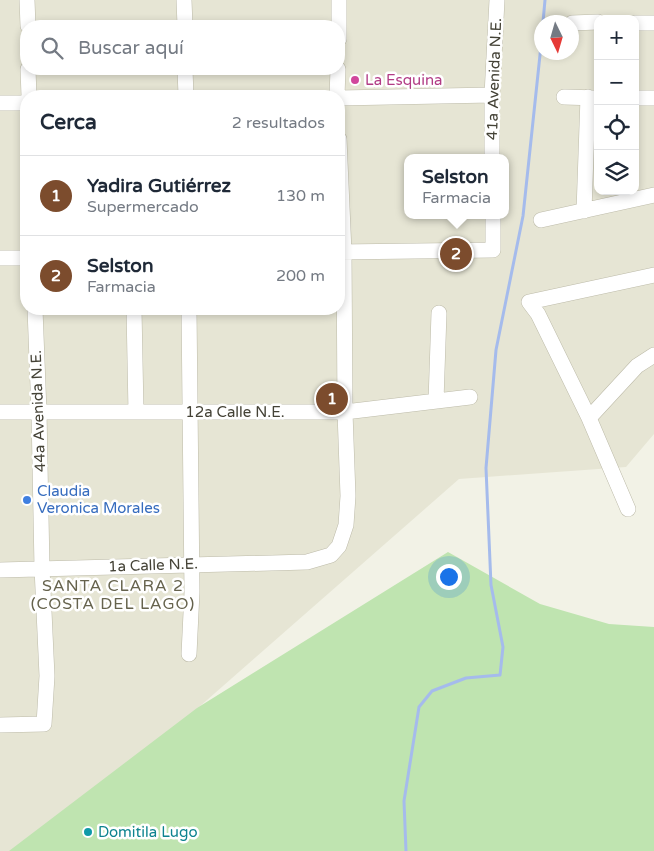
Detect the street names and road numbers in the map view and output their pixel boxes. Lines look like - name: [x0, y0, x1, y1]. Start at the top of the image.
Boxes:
- street label: 41a Avenida N.E.: [483, 18, 505, 140]
- street label: 44a Avenida N.E.: [27, 350, 49, 472]
- street label: 12a Calle N.E.: [185, 403, 285, 421]
- street label: 1a Calle N.E.: [108, 554, 198, 576]

